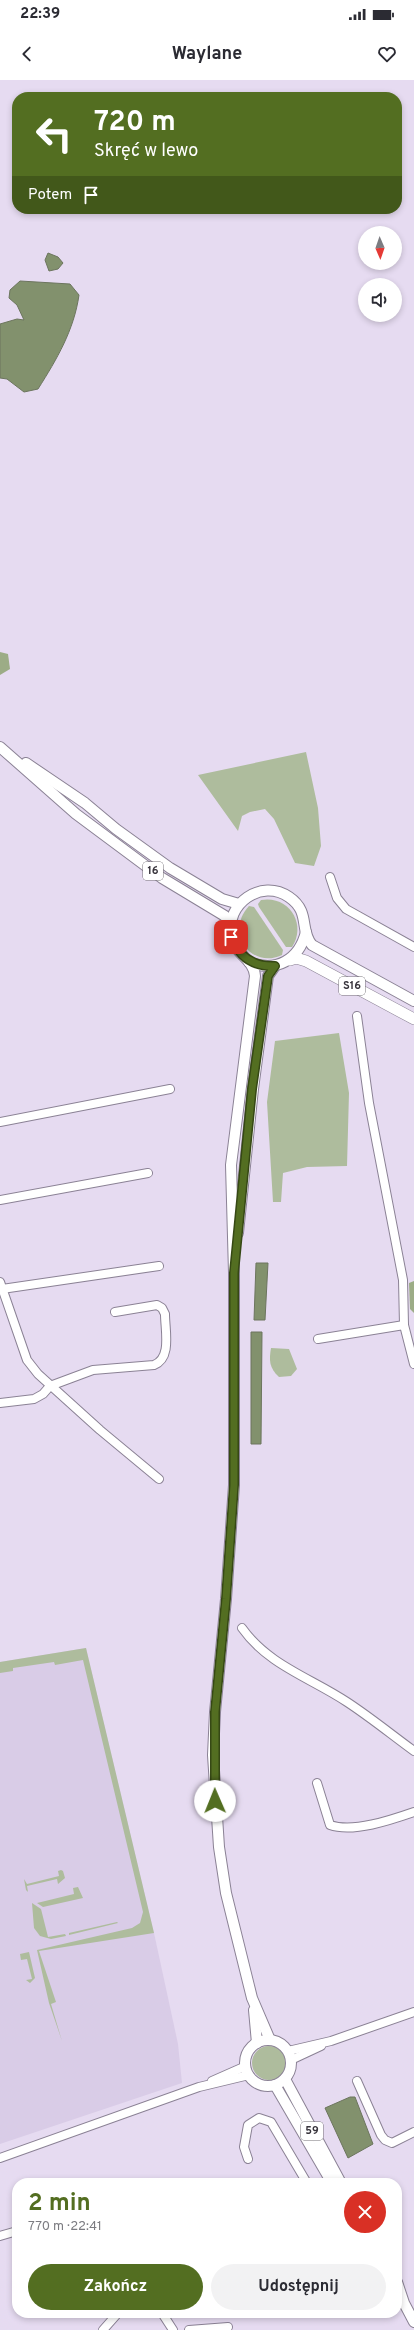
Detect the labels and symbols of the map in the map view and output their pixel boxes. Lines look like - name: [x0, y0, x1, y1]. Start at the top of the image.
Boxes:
- north arrow: [358, 226, 402, 270]
- road number: 16: [143, 862, 163, 880]
- pin: [214, 920, 248, 954]
- road number: S16: [339, 977, 365, 995]
- position arrow: [194, 1780, 236, 1822]
- road number: 59: [301, 2122, 323, 2140]

